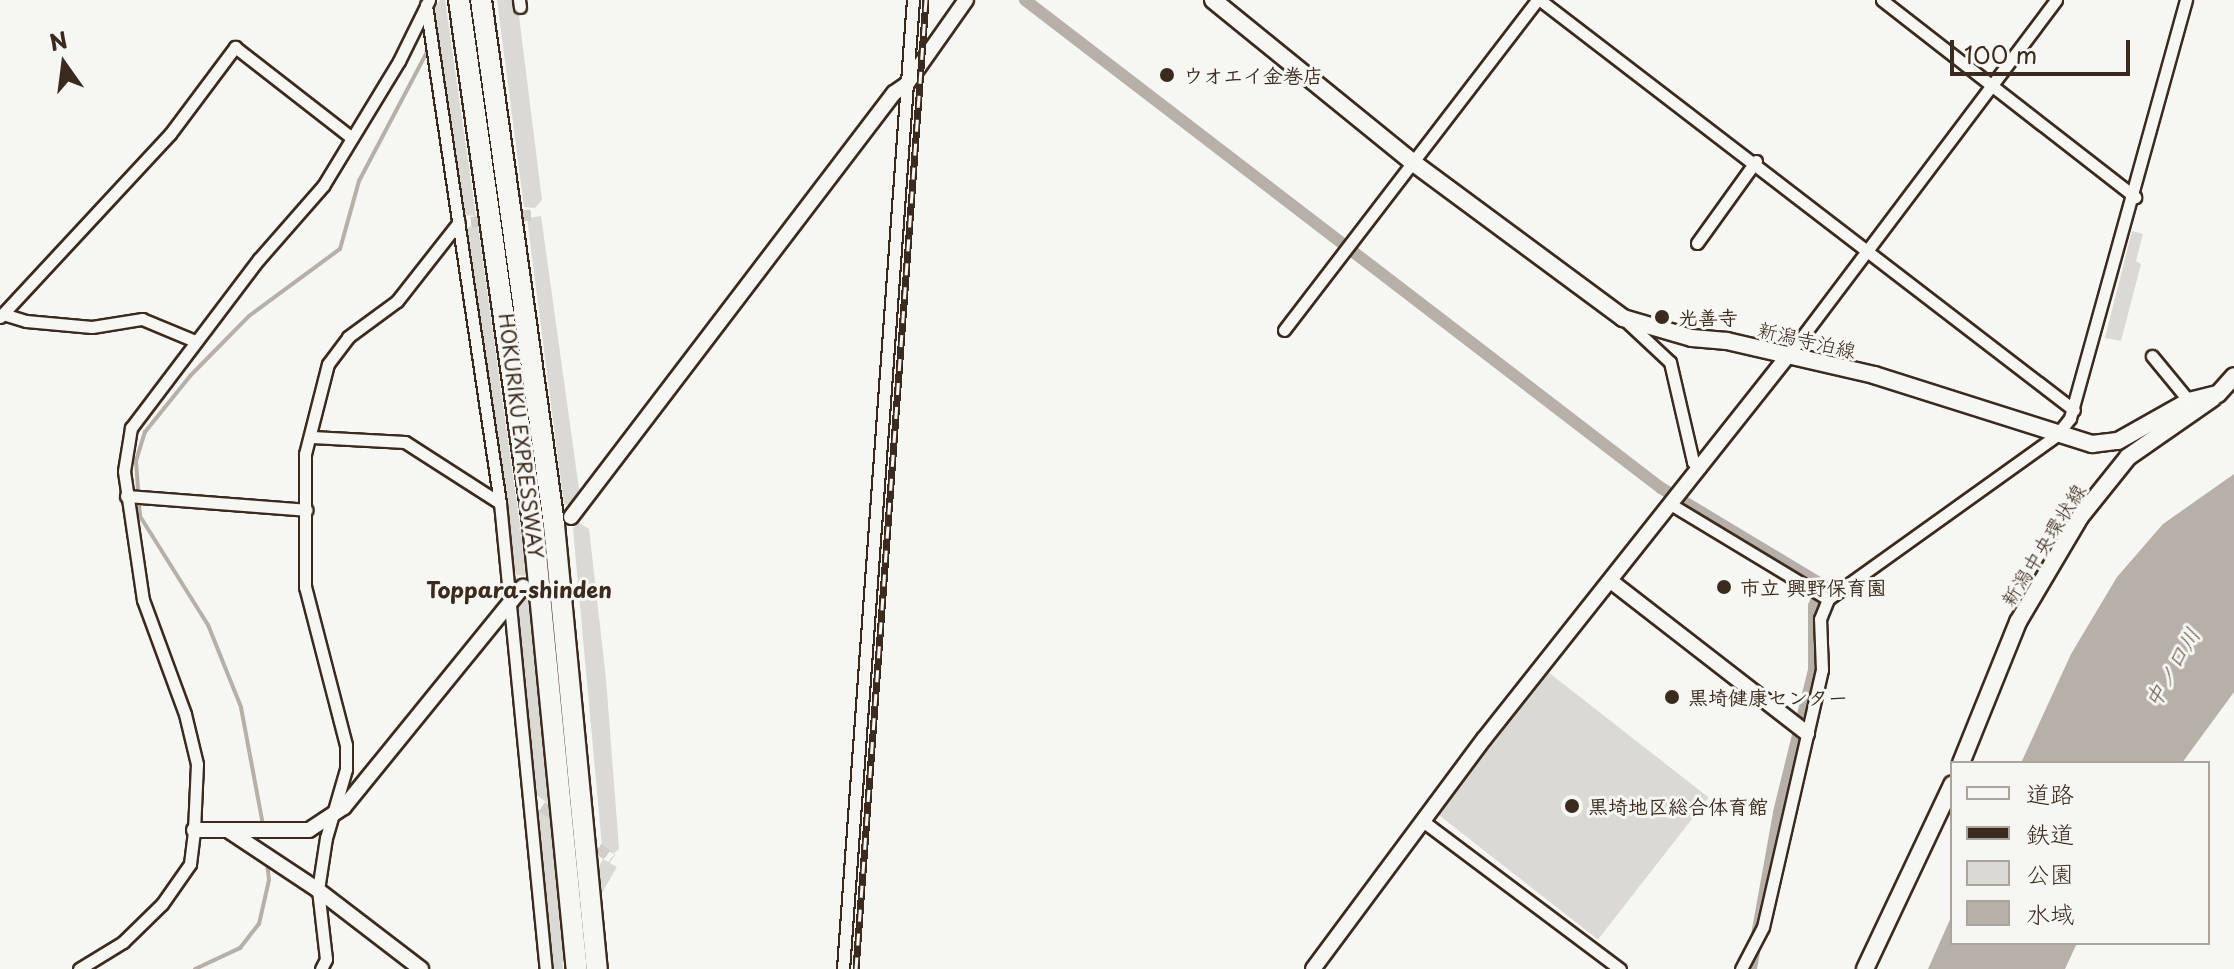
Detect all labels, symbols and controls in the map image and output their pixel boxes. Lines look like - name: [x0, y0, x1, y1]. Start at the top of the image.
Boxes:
- text: N: [46, 22, 71, 58]
- north arrow: [24, 24, 104, 104]
- scale bar: [1954, 24, 2134, 74]
- text: 100 m: [1964, 36, 2037, 72]
- place label: ウオエイ金巻店: [1183, 63, 1323, 87]
- marker: ウオエイ金巻店: [1158, 66, 1176, 84]
- place label: 光善寺: [1678, 305, 1738, 329]
- marker: 光善寺: [1653, 308, 1671, 326]
- street label: HOKURIKU EXPRESSWAY: [494, 310, 548, 562]
- street label: 新潟寺泊線: [1756, 317, 1858, 363]
- street label: 新潟中央環状線: [1996, 479, 2090, 611]
- place label: 市立 興野保育園: [1740, 575, 1886, 599]
- district label: Toppara-shinden: [426, 576, 612, 602]
- marker: 市立 興野保育園: [1715, 578, 1733, 596]
- water label: 中ノ口川: [2138, 622, 2204, 712]
- place label: 黒埼健康センター: [1688, 685, 1848, 709]
- marker: 黒埼健康センター: [1663, 688, 1681, 706]
- legend: [1950, 761, 2210, 945]
- text: 道路: [2026, 775, 2074, 811]
- place label: 黒埼地区総合体育館: [1588, 794, 1768, 818]
- marker: 黒埼地区総合体育館: [1563, 797, 1581, 815]
- text: 鉄道: [2026, 815, 2074, 851]
- text: 公園: [2026, 855, 2074, 891]
- text: 水域: [2026, 895, 2074, 931]

